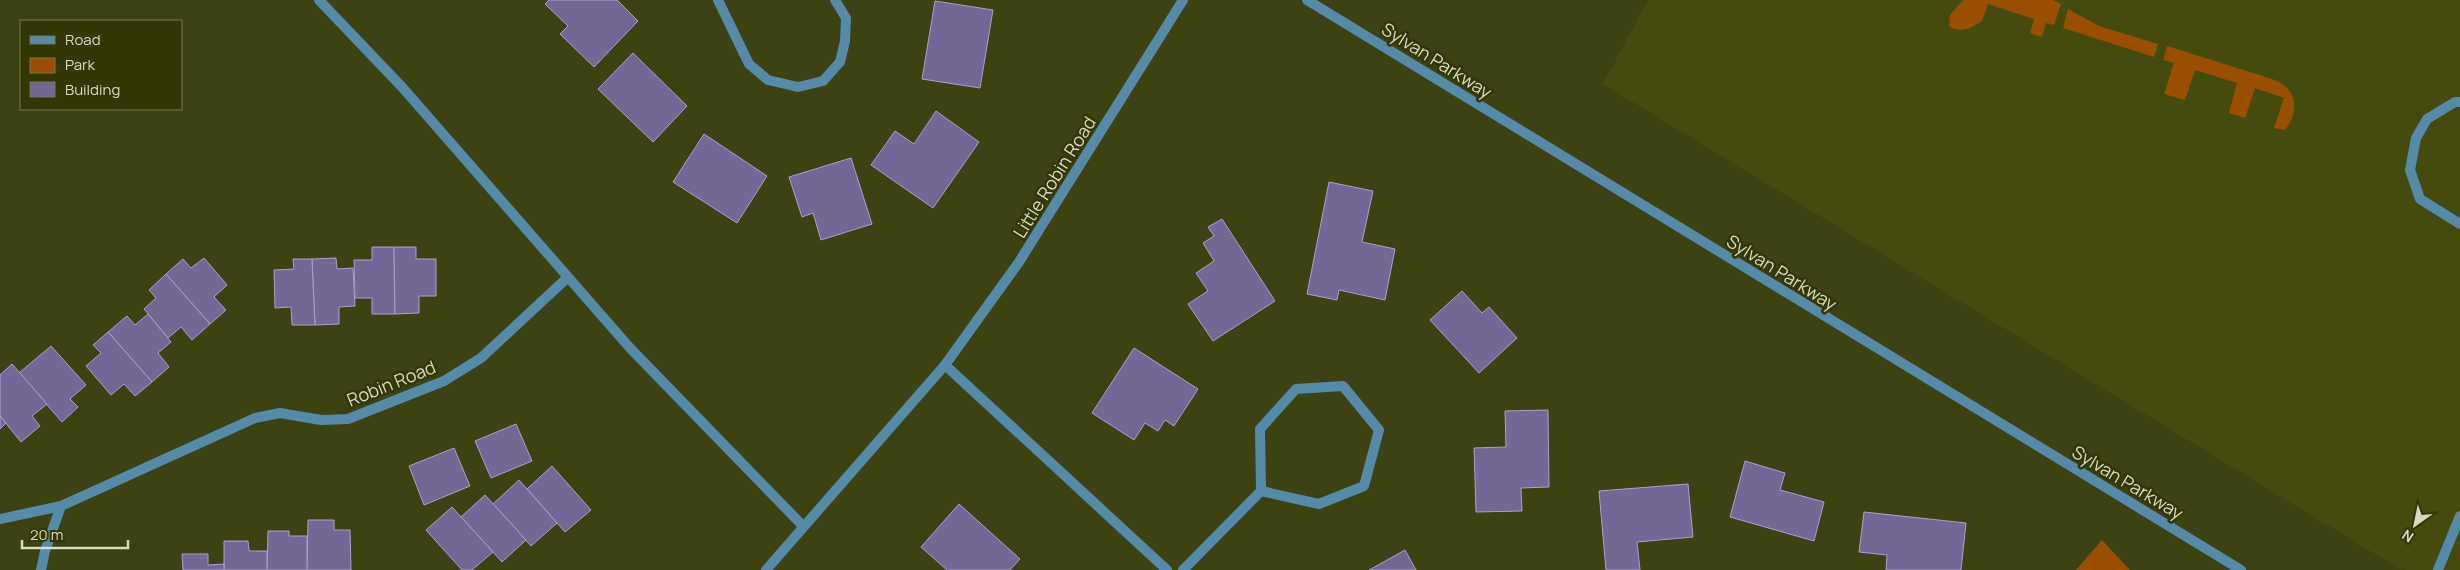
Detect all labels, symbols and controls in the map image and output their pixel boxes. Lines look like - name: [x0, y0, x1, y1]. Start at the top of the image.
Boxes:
- street label: Sylvan Parkway: [1377, 17, 1497, 104]
- legend: [20, 20, 182, 110]
- text: Road: [65, 29, 101, 50]
- text: Park: [65, 54, 95, 75]
- text: Building: [65, 79, 120, 100]
- street label: Little Robin Road: [1007, 112, 1101, 242]
- street label: Sylvan Parkway: [1722, 229, 1842, 316]
- street label: Robin Road: [343, 354, 439, 412]
- street label: Sylvan Parkway: [2068, 439, 2188, 525]
- north arrow: [2390, 500, 2440, 550]
- scale bar: [22, 518, 129, 550]
- text: 20 m: [30, 524, 63, 545]
- text: N: [2398, 526, 2417, 547]

